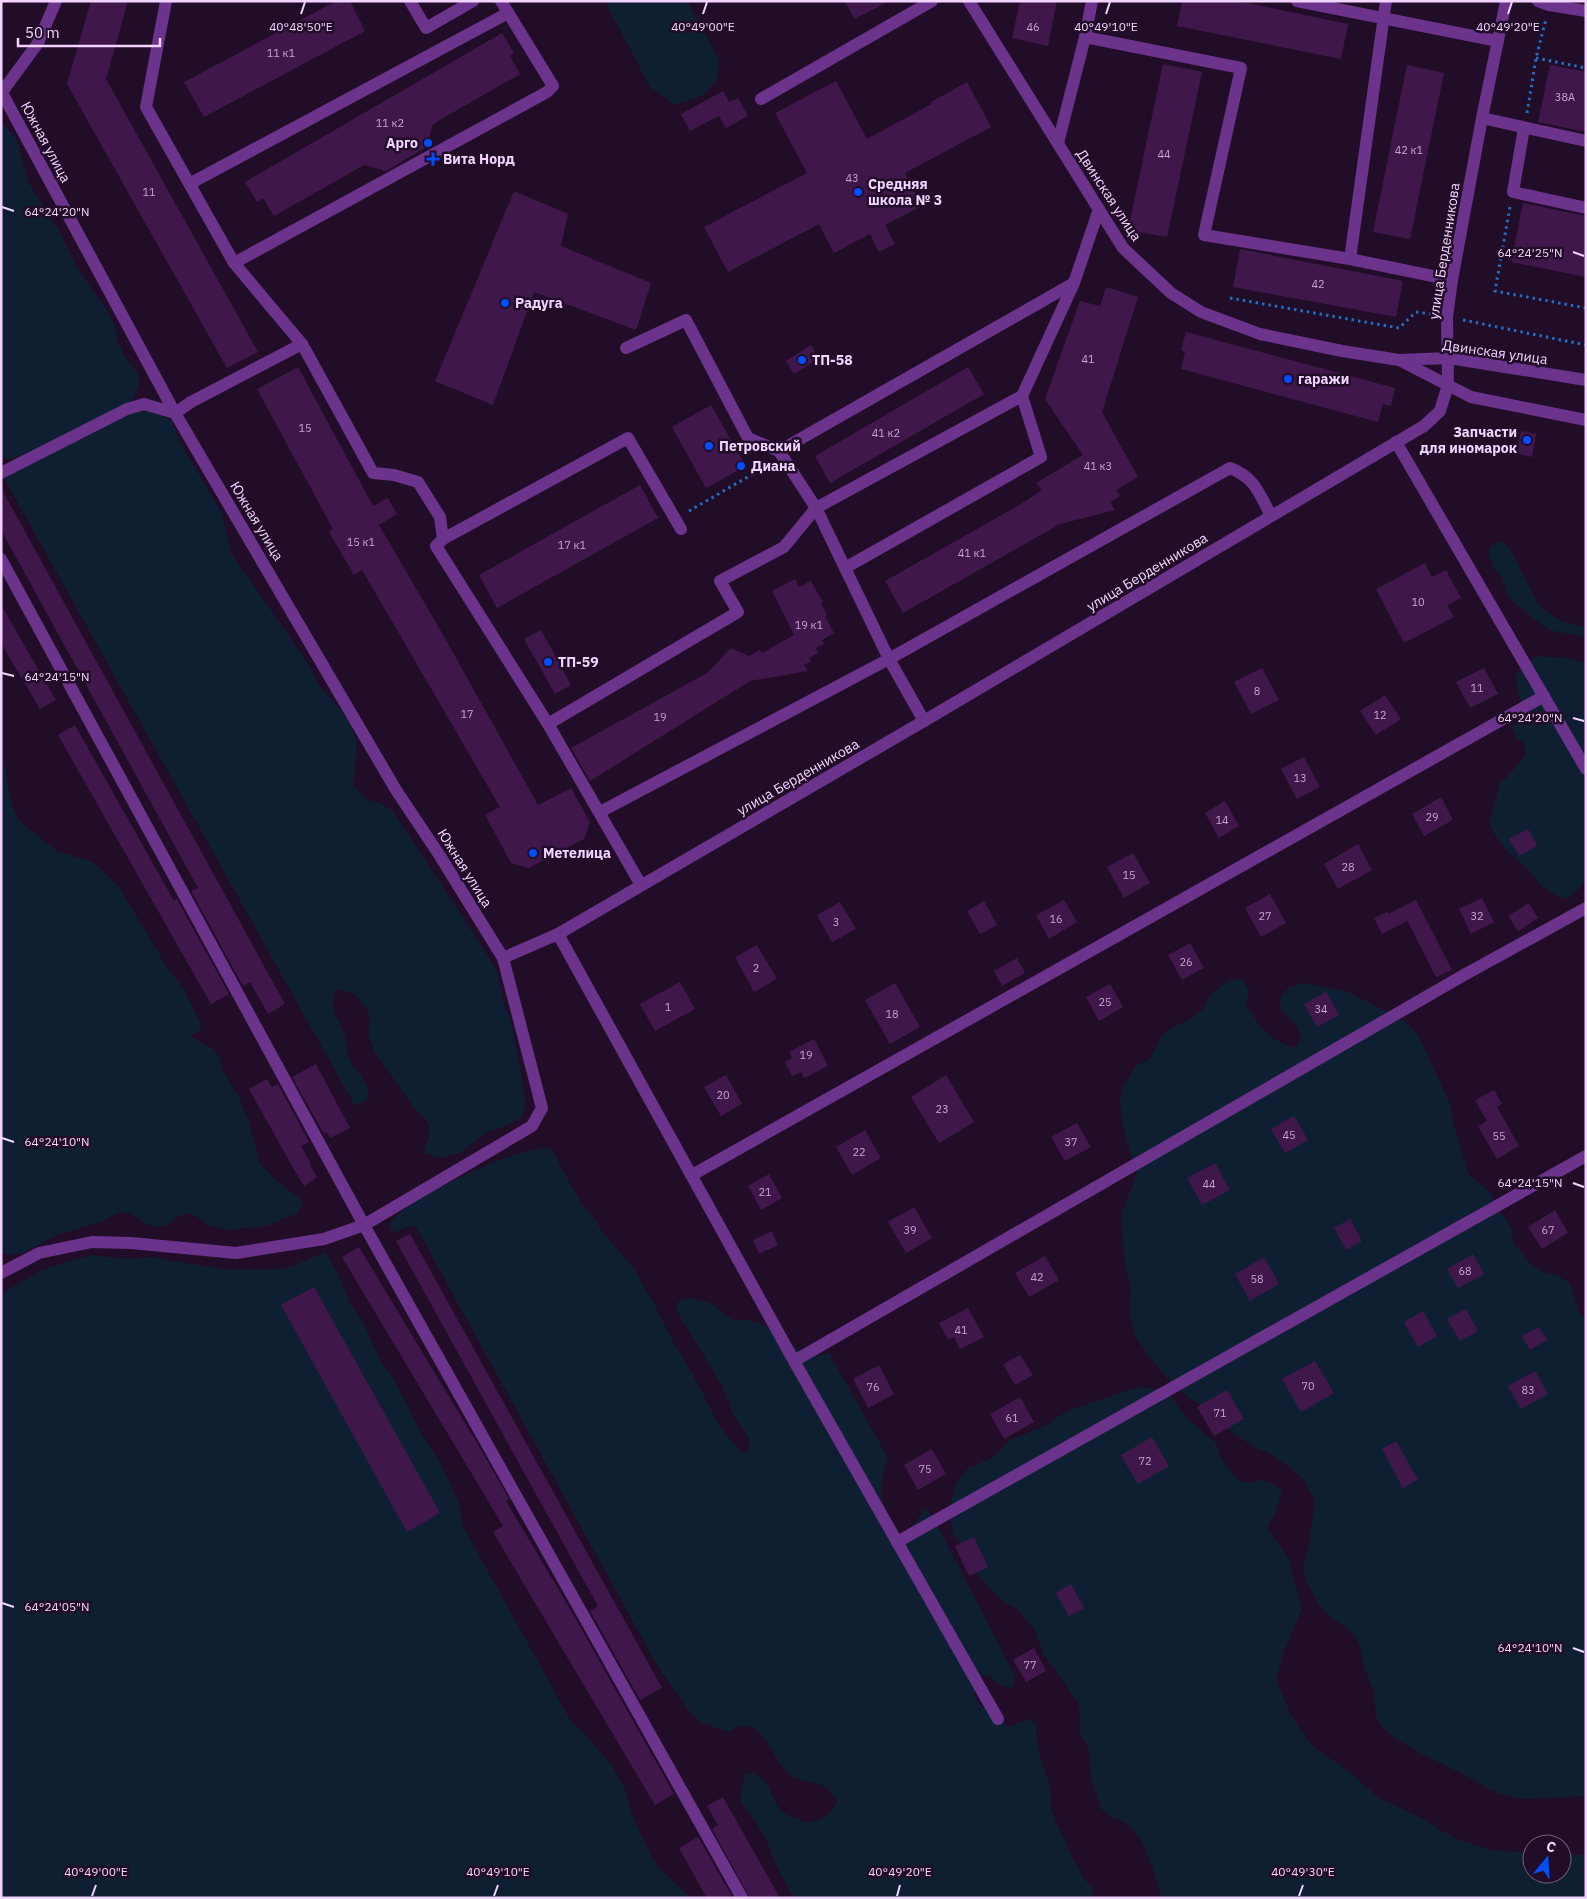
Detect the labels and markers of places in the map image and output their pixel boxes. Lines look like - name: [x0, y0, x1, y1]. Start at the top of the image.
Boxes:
- place label: Арго: [386, 134, 418, 152]
- marker: Арго: [422, 137, 434, 149]
- place label: Вита Норд: [443, 150, 515, 168]
- marker: Вита Норд: [427, 153, 439, 165]
- place label: Средняя школа № 3: [868, 175, 942, 209]
- marker: Средняя школа № 3: [852, 186, 864, 198]
- place label: Радуга: [515, 294, 563, 312]
- marker: Радуга: [499, 297, 511, 309]
- place label: ТП-58: [812, 351, 853, 369]
- marker: ТП-58: [796, 354, 808, 366]
- place label: гаражи: [1298, 370, 1349, 388]
- marker: гаражи: [1282, 373, 1294, 385]
- place label: Запчасти для иномарок: [1420, 423, 1517, 457]
- marker: Запчасти для иномарок: [1521, 434, 1533, 446]
- place label: Петровский: [719, 437, 801, 455]
- marker: Петровский: [703, 440, 715, 452]
- place label: Диана: [751, 457, 796, 475]
- marker: Диана: [735, 460, 747, 472]
- place label: ТП-59: [558, 653, 599, 671]
- marker: ТП-59: [542, 656, 554, 668]
- place label: Метелица: [543, 844, 611, 862]
- marker: Метелица: [527, 847, 539, 859]

